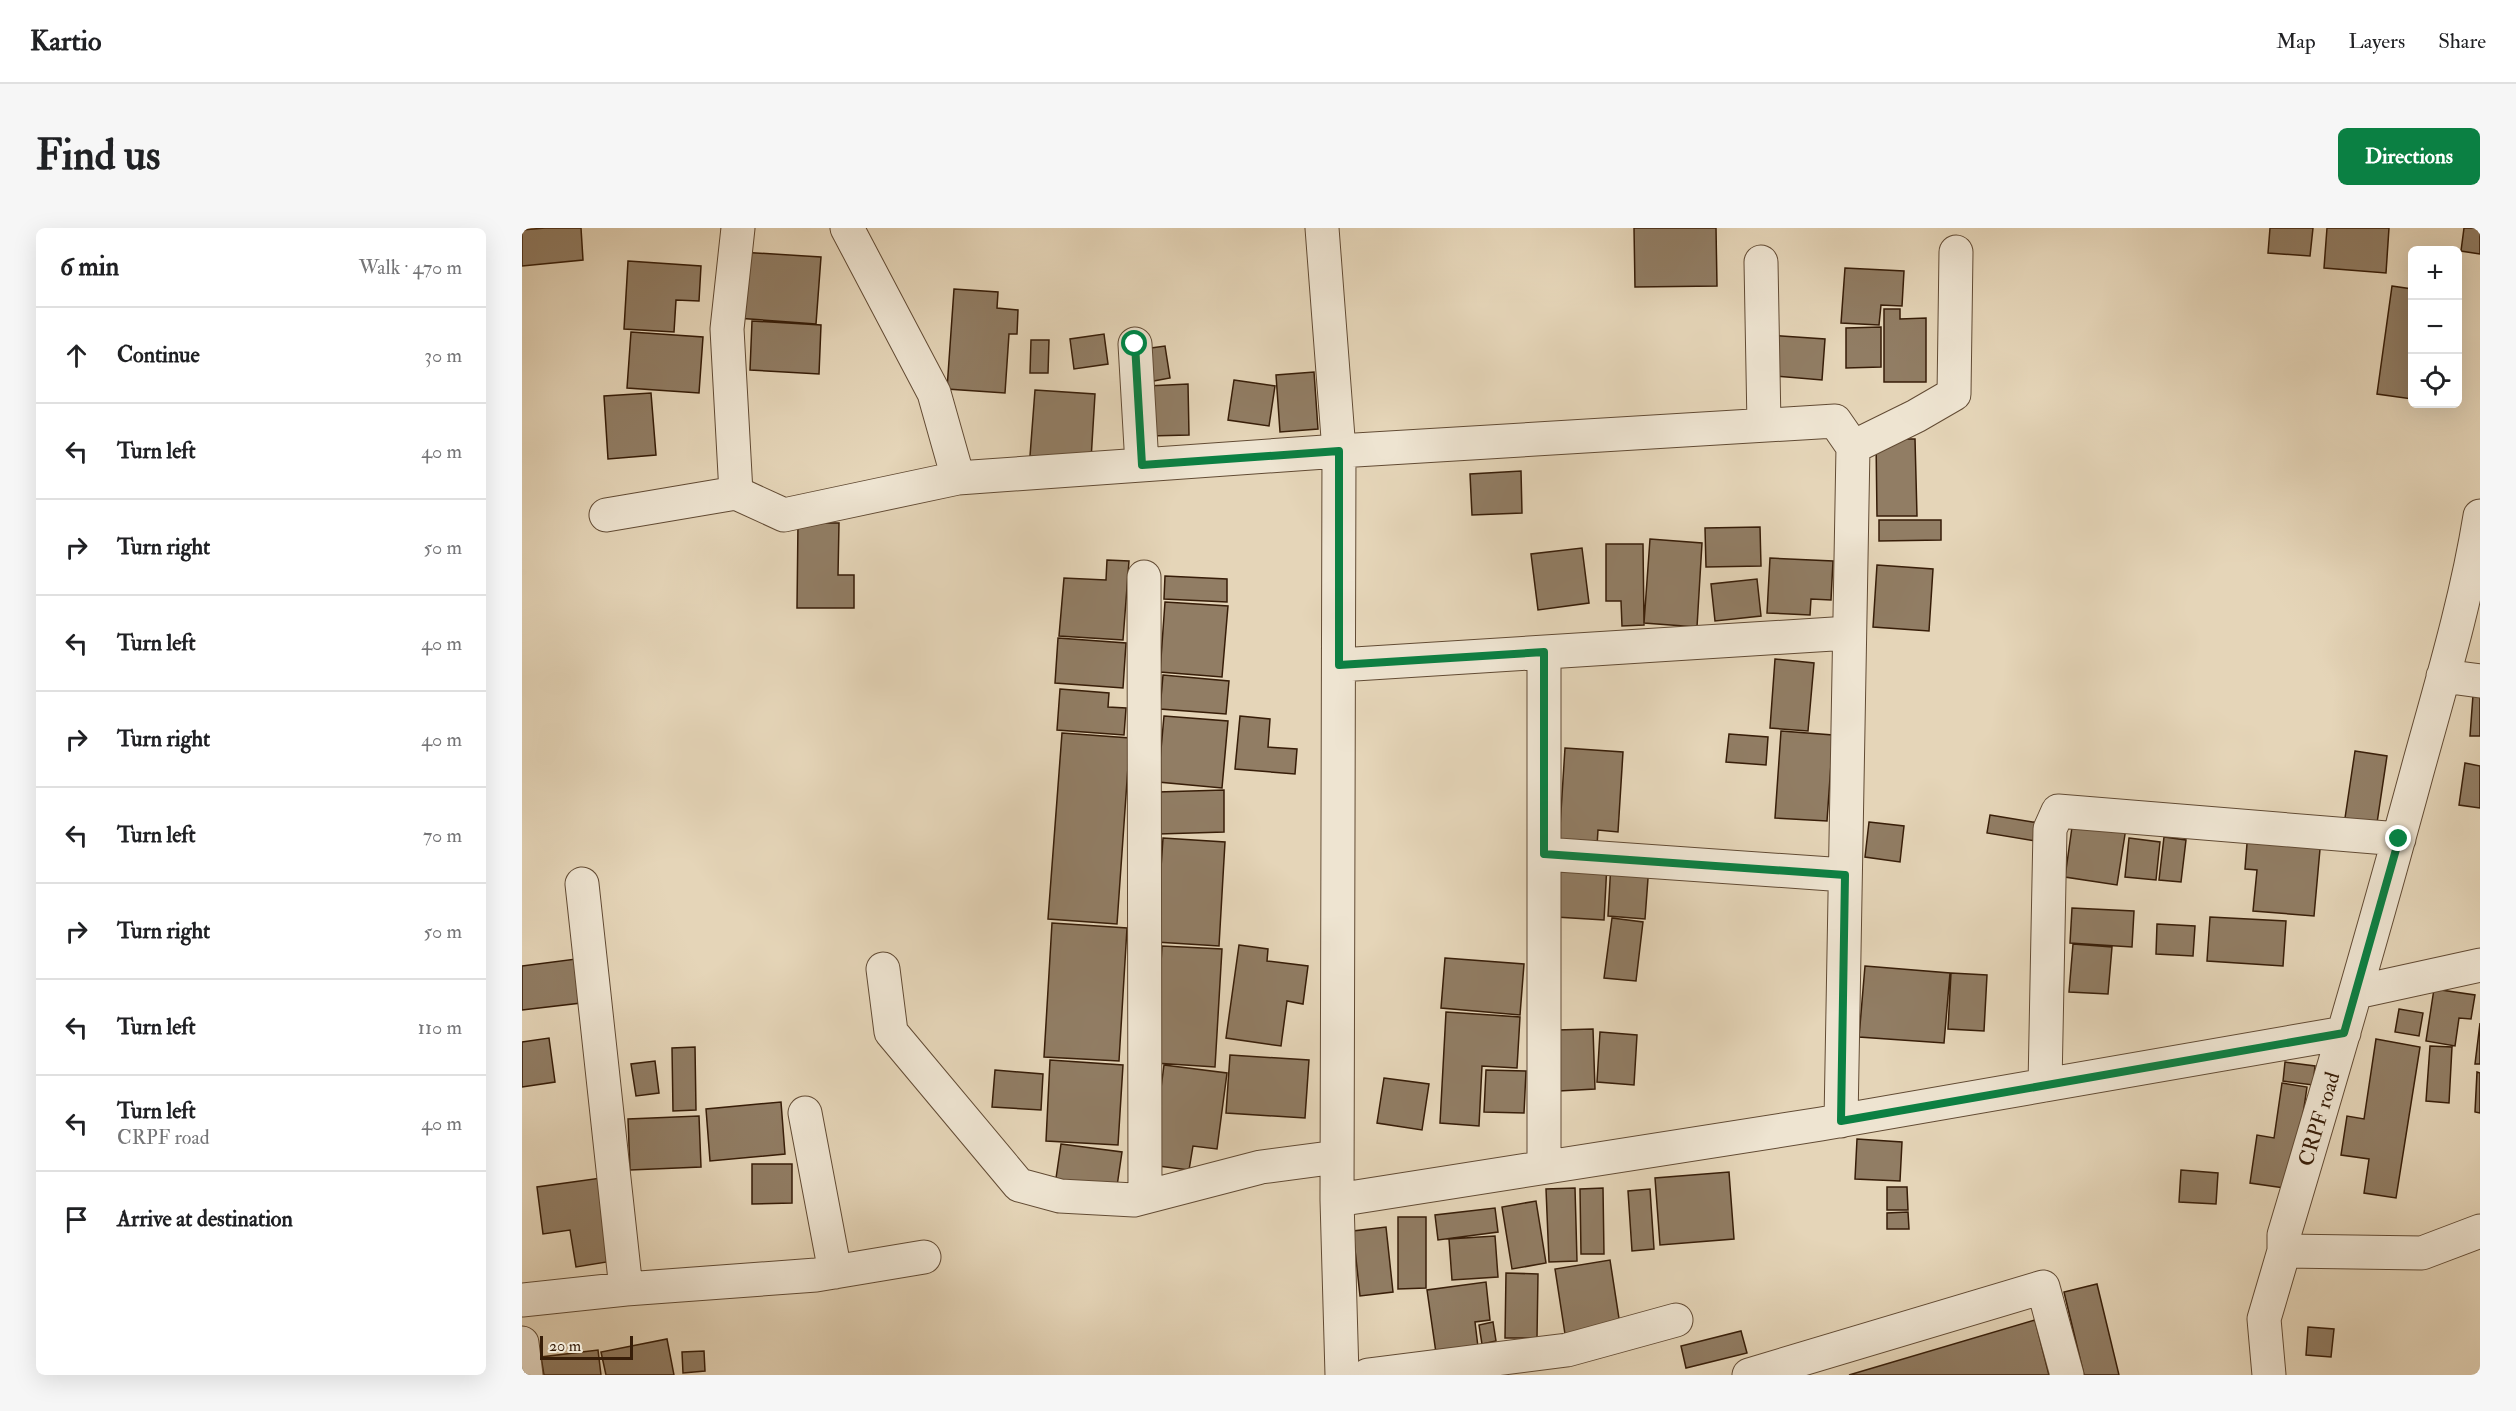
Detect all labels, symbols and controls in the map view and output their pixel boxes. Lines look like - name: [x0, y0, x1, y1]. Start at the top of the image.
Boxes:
- text: Kartio: [30, 24, 101, 59]
- text: Map: [2276, 28, 2316, 55]
- text: Layers: [2349, 28, 2405, 55]
- text: Share: [2438, 28, 2486, 55]
- button: Directions: [2338, 128, 2480, 185]
- text: Find us: [36, 130, 160, 182]
- map controls: [2408, 246, 2462, 408]
- button: +: [2408, 246, 2462, 300]
- text: 6 min: [60, 251, 119, 283]
- text: Walk · 470 m: [359, 255, 462, 280]
- button: −: [2408, 300, 2462, 354]
- route start: [1121, 330, 1147, 356]
- icon: ahead: [60, 339, 93, 372]
- text: Continue: [117, 341, 200, 369]
- text: 30 m: [424, 343, 462, 368]
- button: locate: [2408, 354, 2462, 408]
- icon: left: [60, 435, 93, 468]
- text: Turn left: [117, 437, 196, 465]
- text: 40 m: [421, 439, 462, 464]
- icon: right: [60, 531, 93, 564]
- text: Turn right: [117, 533, 210, 561]
- text: 50 m: [423, 535, 462, 560]
- icon: left: [60, 627, 93, 660]
- text: Turn left: [117, 629, 196, 657]
- text: 40 m: [421, 631, 462, 656]
- icon: right: [60, 723, 93, 756]
- text: Turn right: [117, 725, 210, 753]
- text: 40 m: [421, 727, 462, 752]
- icon: left: [60, 819, 93, 852]
- text: Turn left: [117, 821, 196, 849]
- text: 70 m: [423, 823, 462, 848]
- route end: [2385, 825, 2411, 851]
- icon: right: [60, 915, 93, 948]
- text: Turn right: [117, 917, 210, 945]
- text: 50 m: [423, 919, 462, 944]
- icon: left: [60, 1011, 93, 1044]
- text: Turn left: [117, 1013, 196, 1041]
- text: 110 m: [418, 1015, 462, 1040]
- street label: CRPF road: [2292, 1068, 2347, 1170]
- text: Turn left: [117, 1097, 196, 1125]
- icon: left: [60, 1107, 93, 1140]
- text: 40 m: [421, 1111, 462, 1136]
- text: CRPF road: [117, 1125, 210, 1150]
- icon: arrive: [60, 1203, 93, 1236]
- text: Arrive at destination: [117, 1205, 293, 1233]
- scale bar: [540, 1333, 633, 1360]
- text: 20 m: [549, 1336, 581, 1356]

